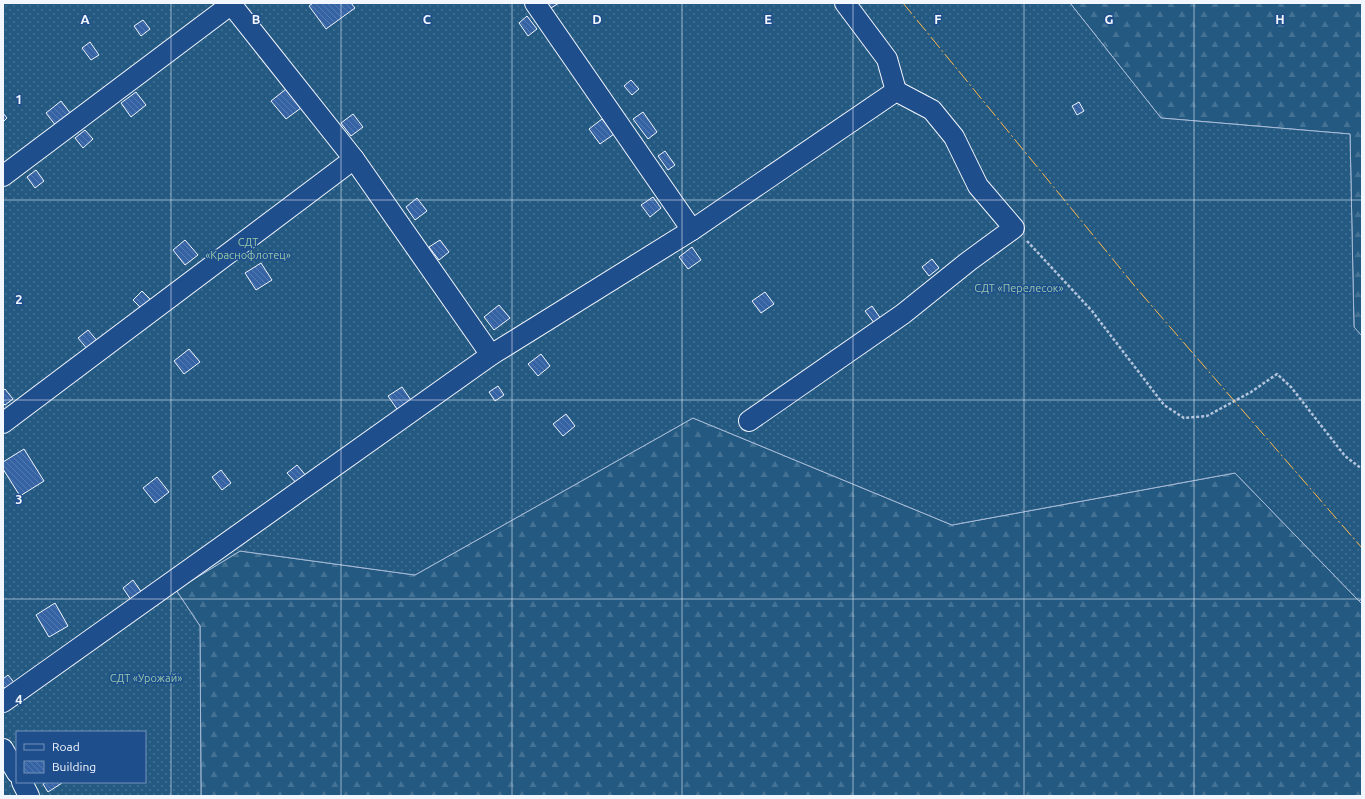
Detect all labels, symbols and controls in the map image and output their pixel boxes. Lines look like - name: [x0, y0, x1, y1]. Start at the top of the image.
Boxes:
- text: A: [80, 12, 90, 26]
- text: B: [252, 12, 261, 26]
- text: C: [423, 12, 432, 26]
- text: D: [592, 12, 602, 26]
- text: E: [764, 12, 772, 26]
- text: F: [934, 12, 942, 26]
- text: G: [1105, 12, 1114, 26]
- text: H: [1275, 12, 1285, 26]
- text: 1: [15, 92, 23, 106]
- park label: СДТ «Краснофлотец»: [205, 236, 291, 261]
- park label: СДТ «Перелесок»: [974, 282, 1064, 294]
- text: 2: [15, 292, 23, 306]
- text: 3: [15, 492, 23, 506]
- park label: СДТ «Урожай»: [110, 672, 182, 684]
- text: 4: [15, 692, 23, 706]
- legend: [16, 731, 146, 783]
- text: Road: [52, 740, 80, 753]
- text: Building: [52, 760, 96, 773]

